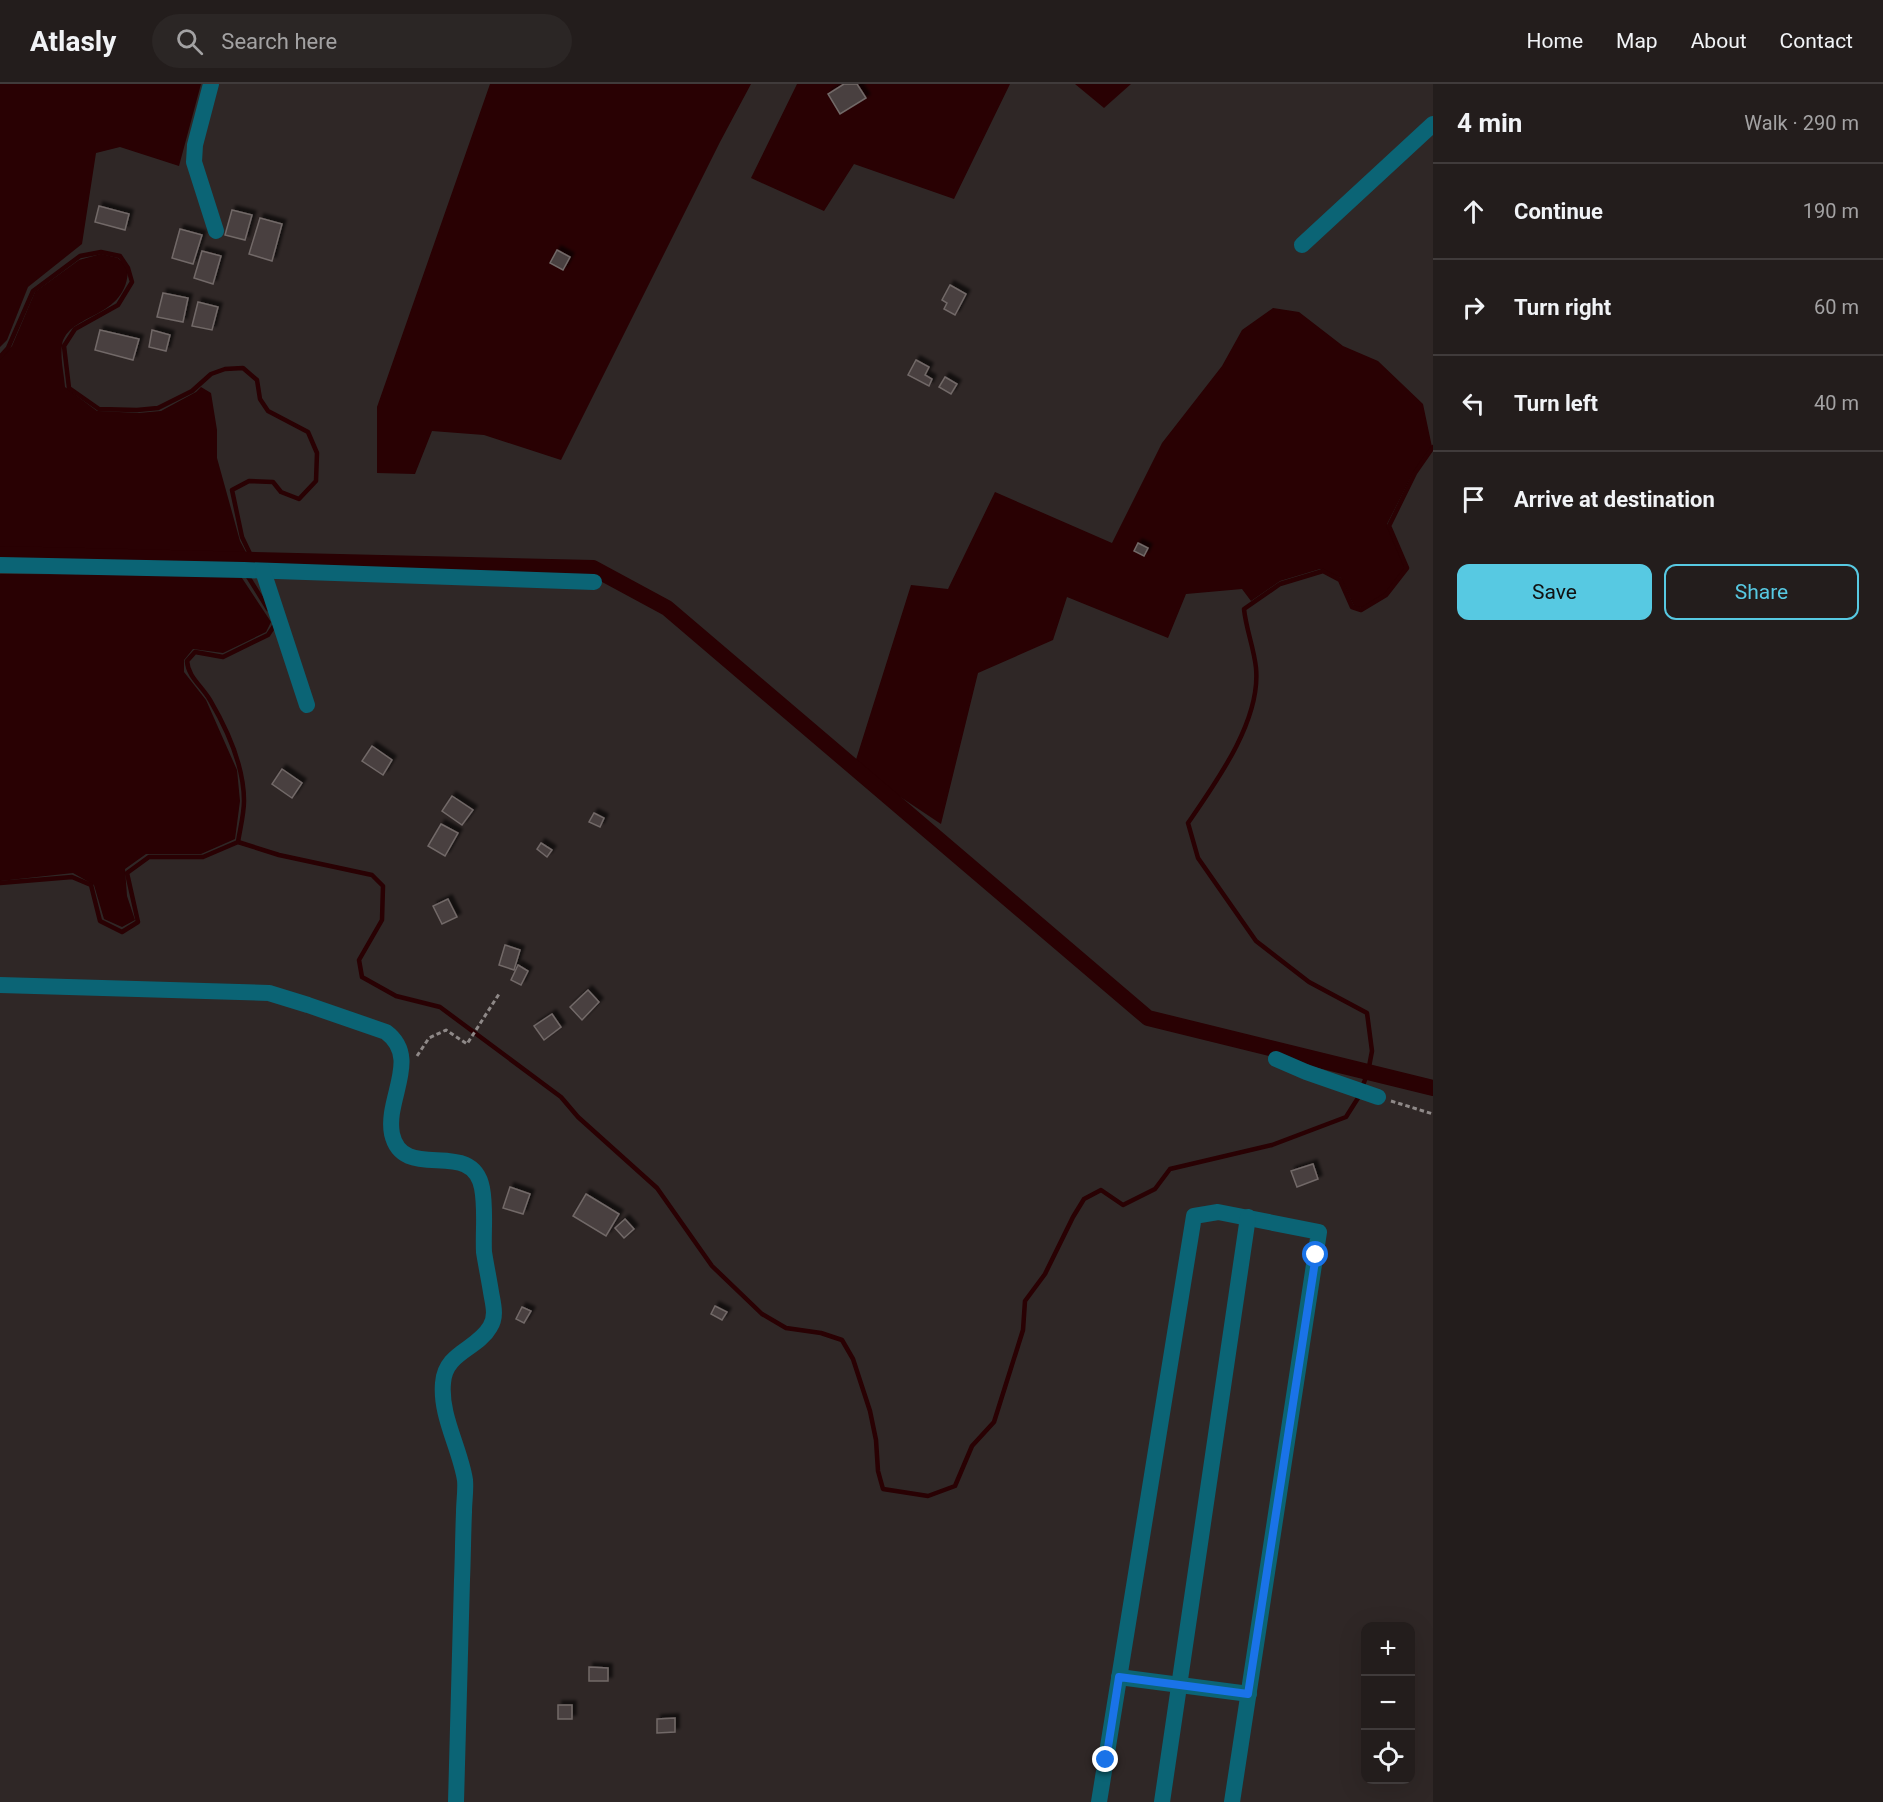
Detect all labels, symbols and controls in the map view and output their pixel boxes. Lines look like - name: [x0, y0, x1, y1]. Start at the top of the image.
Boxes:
- search box: [152, 14, 572, 68]
- text: Atlasly: [30, 25, 116, 58]
- icon: search: [173, 25, 206, 58]
- text: Search here: [221, 29, 337, 54]
- text: Home: [1527, 29, 1583, 53]
- text: Map: [1616, 29, 1658, 53]
- text: About: [1691, 29, 1747, 53]
- text: Contact: [1780, 29, 1853, 53]
- text: 4 min: [1457, 108, 1522, 138]
- text: Walk · 290 m: [1744, 111, 1859, 135]
- icon: ahead: [1457, 195, 1490, 228]
- text: Continue: [1514, 199, 1603, 224]
- text: 190 m: [1803, 199, 1859, 223]
- icon: right: [1457, 291, 1490, 324]
- text: Turn right: [1514, 295, 1611, 320]
- text: 60 m: [1814, 295, 1859, 319]
- icon: left: [1457, 387, 1490, 420]
- text: Turn left: [1514, 391, 1598, 416]
- text: 40 m: [1814, 391, 1859, 415]
- icon: arrive: [1457, 483, 1490, 516]
- text: Arrive at destination: [1514, 487, 1715, 512]
- button: Save: [1457, 564, 1652, 620]
- button: Share: [1664, 564, 1859, 620]
- route start: [1302, 1241, 1328, 1267]
- map controls: [1361, 1622, 1415, 1784]
- button: +: [1361, 1622, 1415, 1676]
- button: −: [1361, 1676, 1415, 1730]
- button: locate: [1361, 1730, 1415, 1784]
- route end: [1092, 1746, 1118, 1772]

